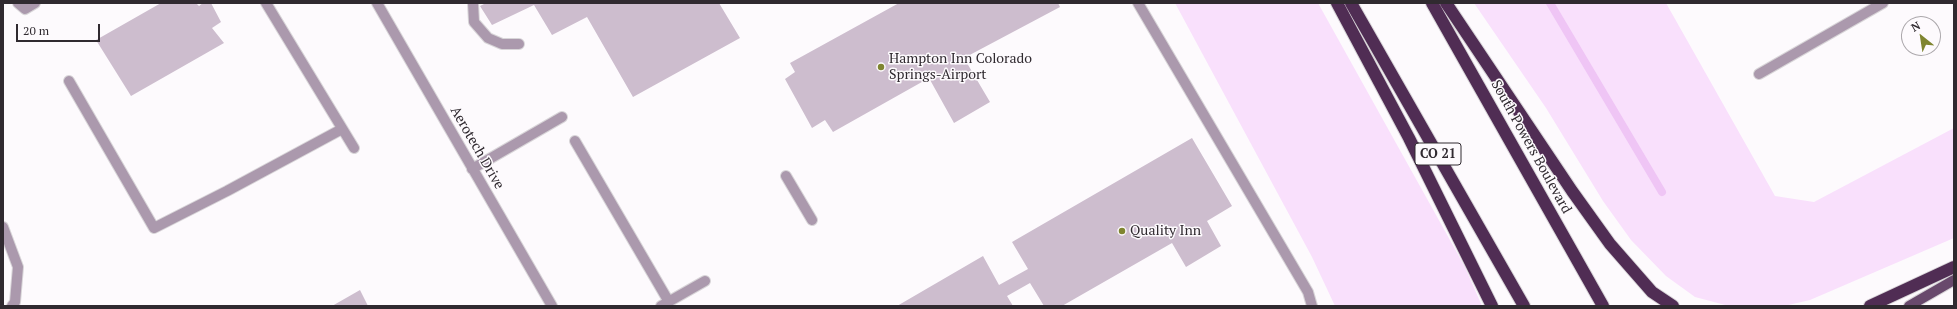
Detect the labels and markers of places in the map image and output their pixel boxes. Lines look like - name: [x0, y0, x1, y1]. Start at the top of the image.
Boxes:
- place label: Hampton Inn Colorado Springs-Airport: [889, 51, 1032, 84]
- marker: Hampton Inn Colorado Springs-Airport: [876, 62, 886, 72]
- place label: Quality Inn: [1130, 223, 1201, 239]
- marker: Quality Inn: [1117, 226, 1127, 236]

